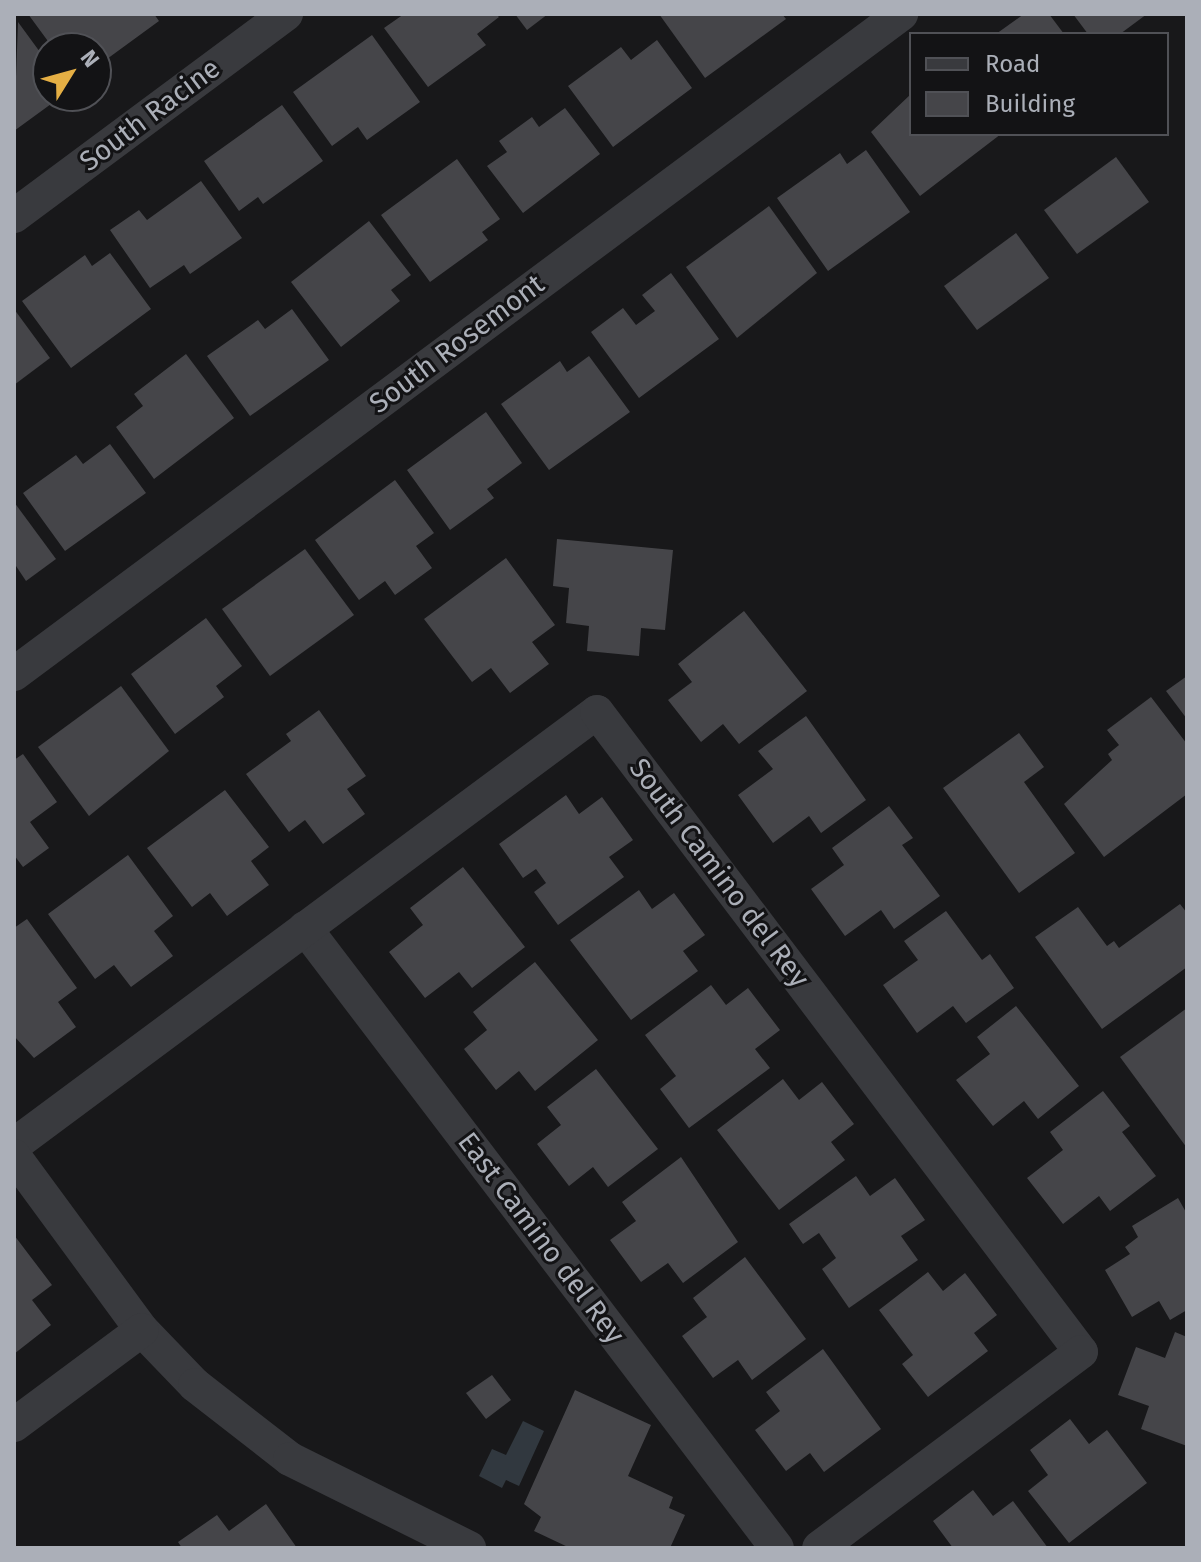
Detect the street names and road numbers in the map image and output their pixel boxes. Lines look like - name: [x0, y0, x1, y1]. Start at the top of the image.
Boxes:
- street label: South Racine: [73, 51, 227, 179]
- street label: South Rosemont: [363, 267, 551, 421]
- street label: South Camino del Rey: [622, 752, 816, 994]
- street label: East Camino del Rey: [451, 1126, 631, 1350]

